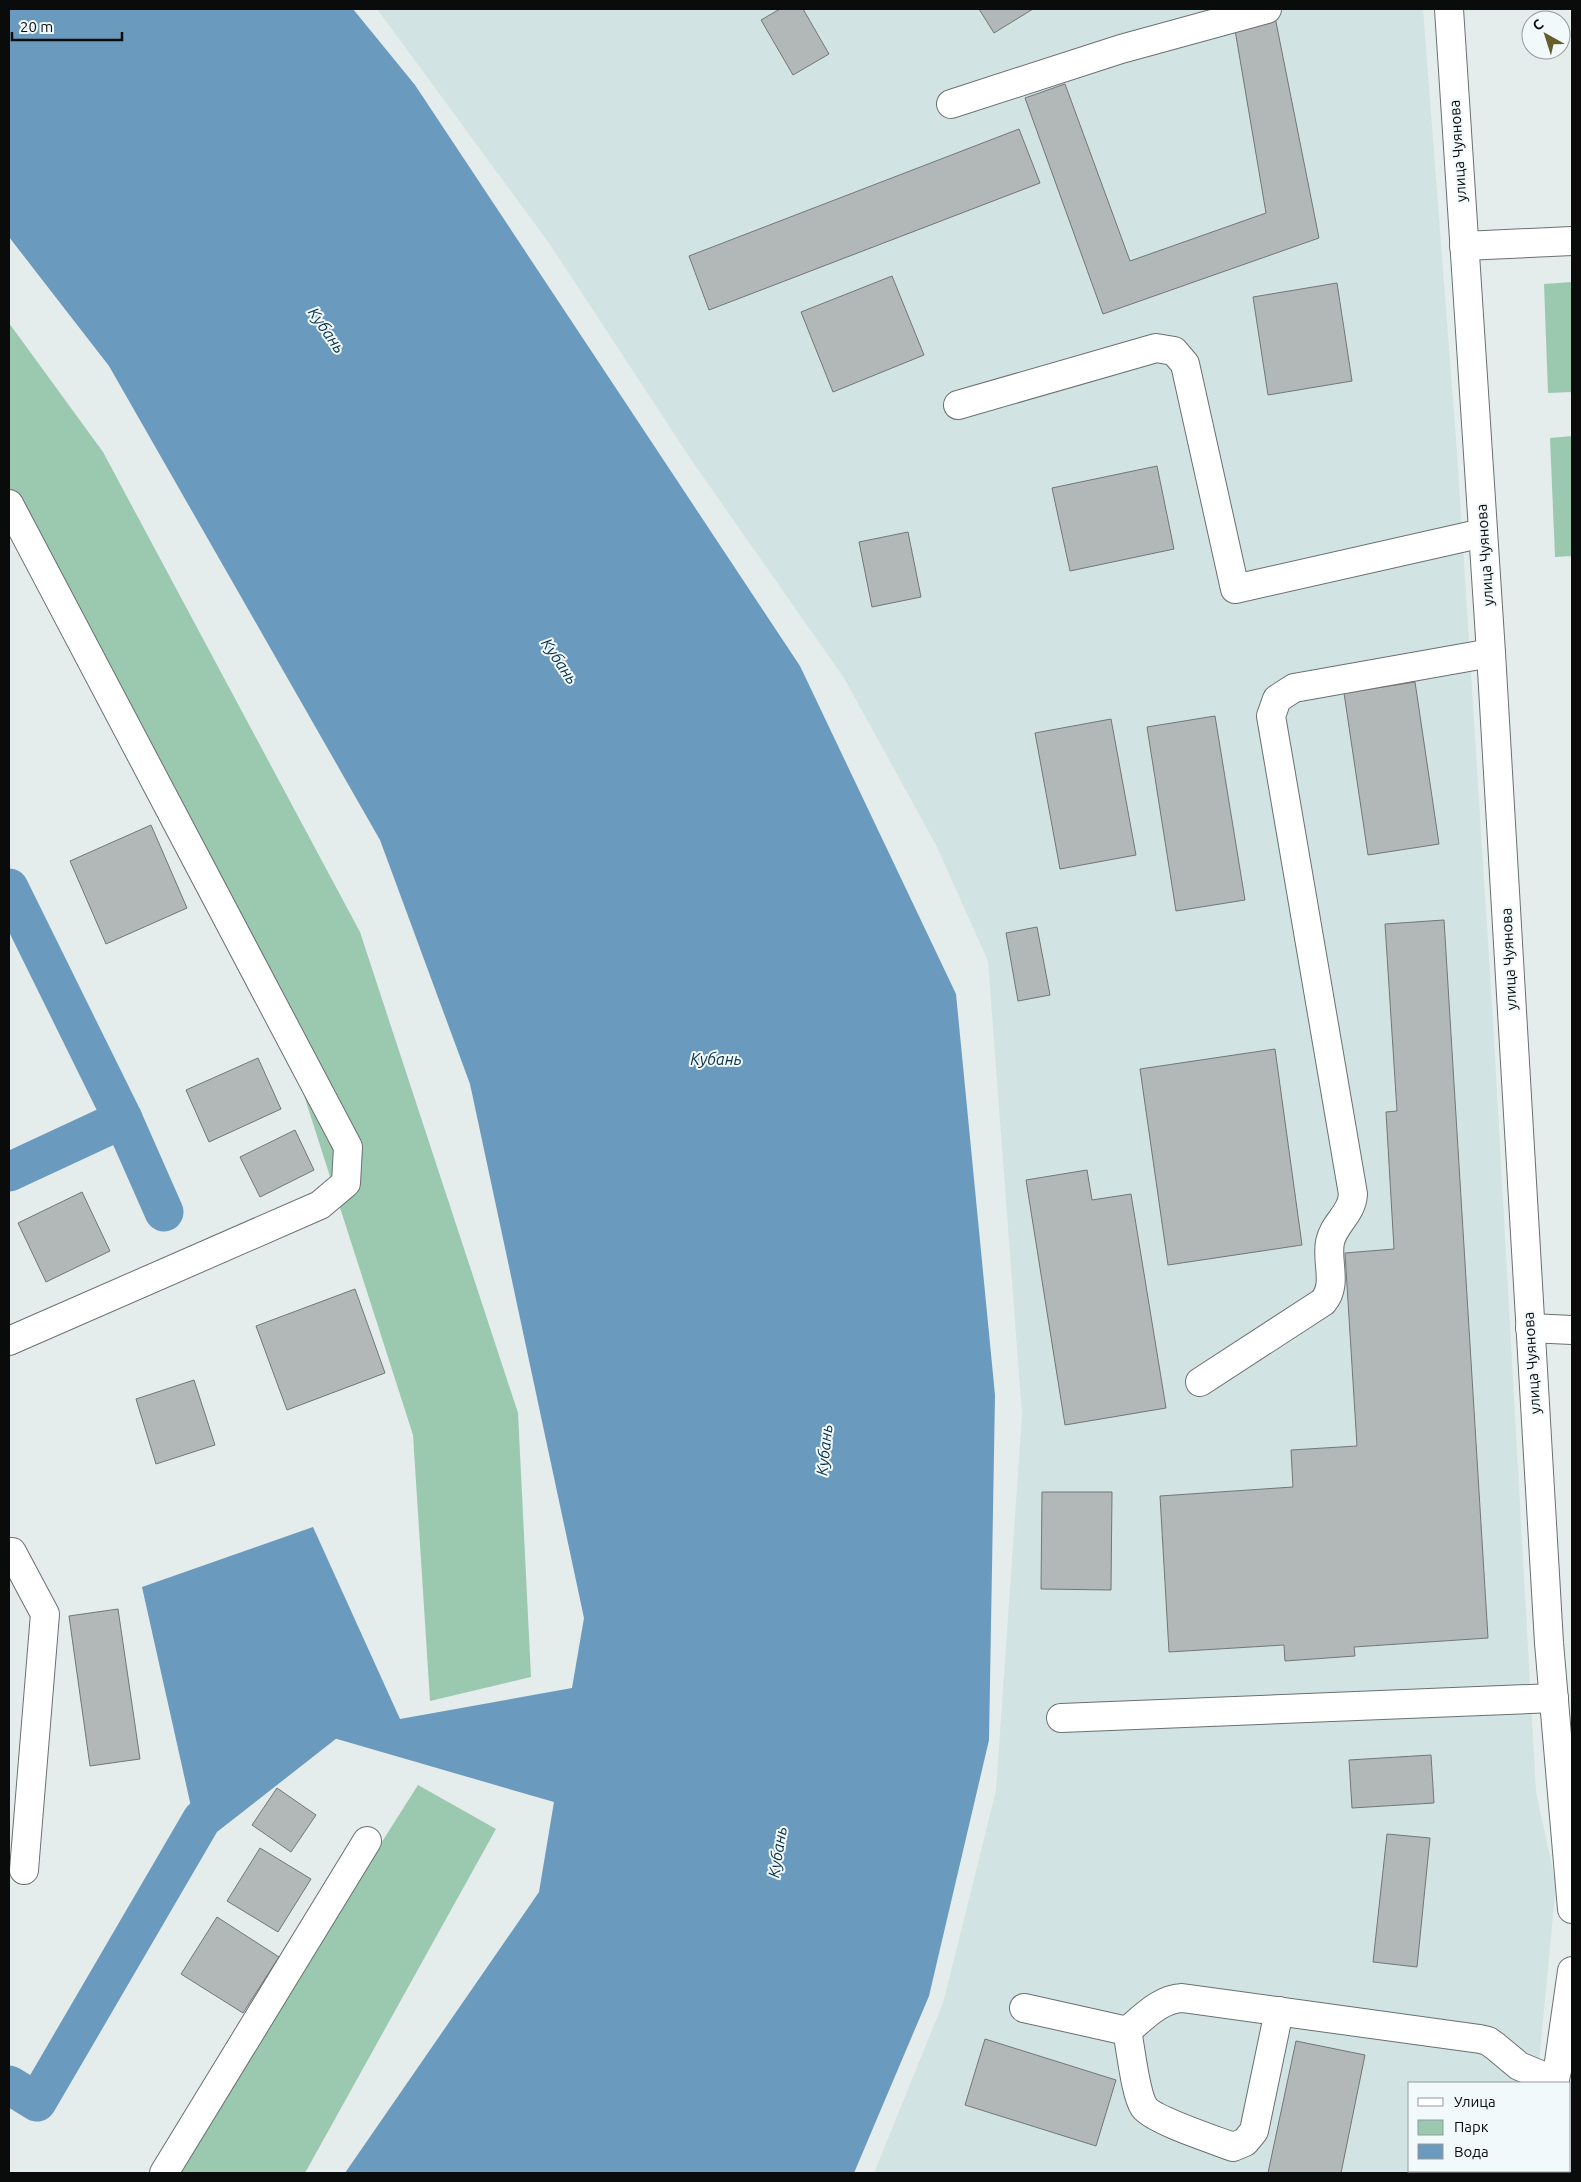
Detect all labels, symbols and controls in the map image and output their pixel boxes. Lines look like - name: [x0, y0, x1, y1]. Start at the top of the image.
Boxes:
- scale bar: [12, 10, 122, 42]
- north arrow: [1521, 10, 1571, 60]
- text: С: [1529, 16, 1546, 34]
- text: 20 m: [20, 18, 53, 35]
- street label: улица Чуянова: [1445, 99, 1470, 203]
- water label: Кубань: [305, 304, 349, 356]
- street label: улица Чуянова: [1472, 503, 1497, 607]
- water label: Кубань: [538, 635, 582, 687]
- street label: улица Чуянова: [1497, 907, 1520, 1011]
- water label: Кубань: [690, 1050, 742, 1068]
- street label: улица Чуянова: [1519, 1311, 1544, 1415]
- water label: Кубань: [812, 1423, 836, 1477]
- water label: Кубань: [764, 1825, 790, 1879]
- legend: [1408, 2082, 1571, 2172]
- text: Улица: [1454, 2093, 1496, 2110]
- text: Парк: [1454, 2118, 1489, 2135]
- text: Вода: [1454, 2143, 1489, 2160]

